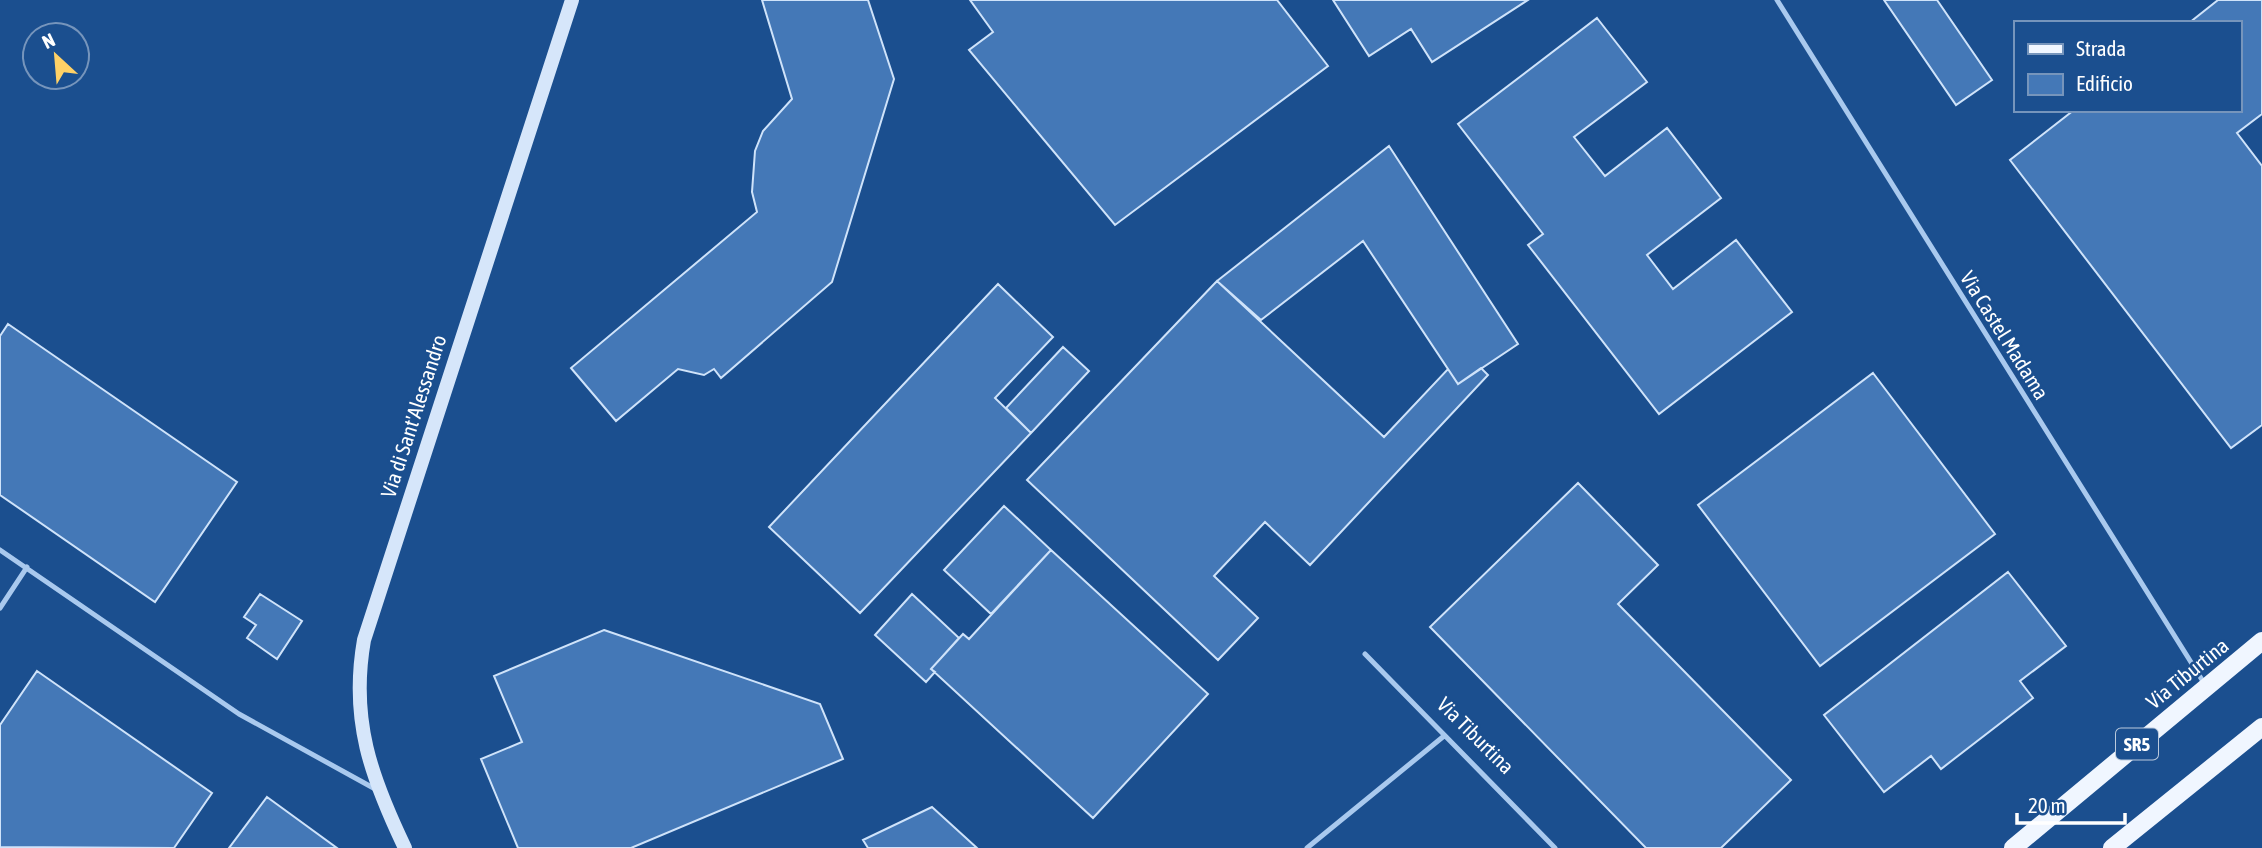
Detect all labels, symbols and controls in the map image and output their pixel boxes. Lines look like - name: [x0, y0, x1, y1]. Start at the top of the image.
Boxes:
- north arrow: [21, 21, 91, 91]
- legend: [2014, 21, 2241, 112]
- text: N: [39, 28, 58, 53]
- text: Strada: [2076, 36, 2126, 60]
- text: Edificio: [2076, 71, 2133, 95]
- street label: Via Castel Madama: [1956, 266, 2054, 404]
- street label: Via di Sant'Alessandro: [375, 332, 451, 500]
- street label: Via Tiburtina: [2141, 633, 2233, 713]
- street label: Via Tiburtina: [1433, 692, 1519, 778]
- road number: SR5: [2116, 729, 2158, 760]
- scale bar: [2017, 782, 2126, 826]
- text: 20 m: [2028, 793, 2066, 817]

